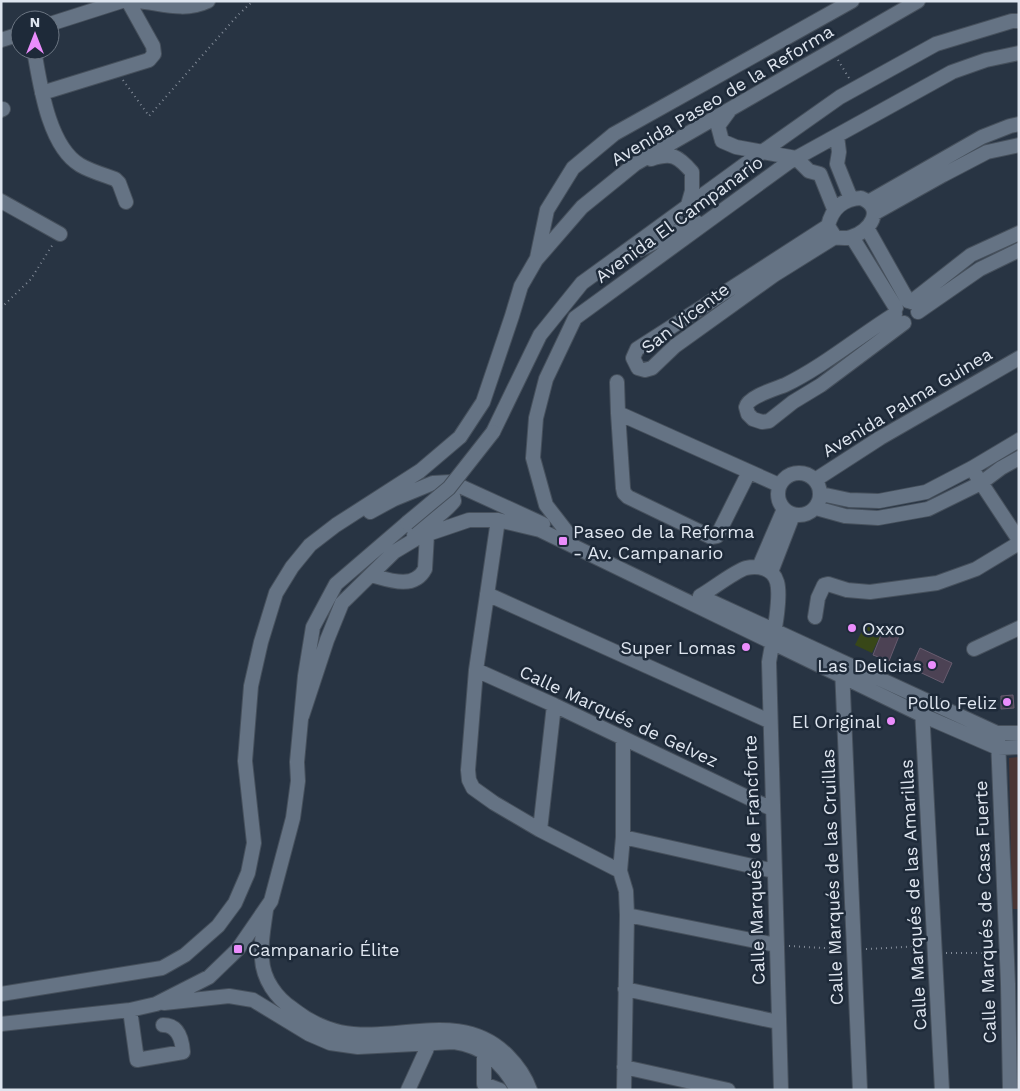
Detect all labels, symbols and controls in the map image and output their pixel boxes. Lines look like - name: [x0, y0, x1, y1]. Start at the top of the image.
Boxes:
- north arrow: [10, 10, 60, 60]
- text: N: [30, 14, 40, 30]
- street label: Avenida Paseo de la Reforma: [607, 20, 837, 170]
- street label: Avenida El Campanario: [591, 151, 767, 287]
- street label: San Vicente: [637, 278, 733, 358]
- street label: Avenida Palma Guinea: [818, 343, 996, 461]
- place label: Paseo de la Reforma - Av. Campanario: [573, 521, 754, 563]
- marker: Paseo de la Reforma - Av. Campanario: [557, 535, 569, 547]
- place label: Oxxo: [862, 618, 905, 639]
- marker: Oxxo: [846, 622, 858, 634]
- place label: Super Lomas: [621, 637, 736, 658]
- marker: Super Lomas: [740, 641, 752, 653]
- place label: Las Delicias: [817, 655, 922, 676]
- marker: Las Delicias: [926, 659, 938, 671]
- street label: Calle Marqués de Gelvez: [516, 661, 722, 771]
- place label: Pollo Feliz: [907, 692, 997, 713]
- marker: Pollo Feliz: [1001, 696, 1013, 708]
- place label: El Original: [792, 711, 881, 732]
- marker: El Original: [885, 715, 897, 727]
- street label: Calle Marqués de Francforte: [739, 735, 769, 985]
- street label: Calle Marqués de las Cruillas: [817, 749, 847, 1005]
- street label: Calle Marqués de las Amarillas: [895, 759, 931, 1031]
- street label: Calle Marqués de Casa Fuerte: [970, 780, 1000, 1044]
- place label: Campanario Élite: [248, 939, 399, 960]
- marker: Campanario Élite: [232, 943, 244, 955]

